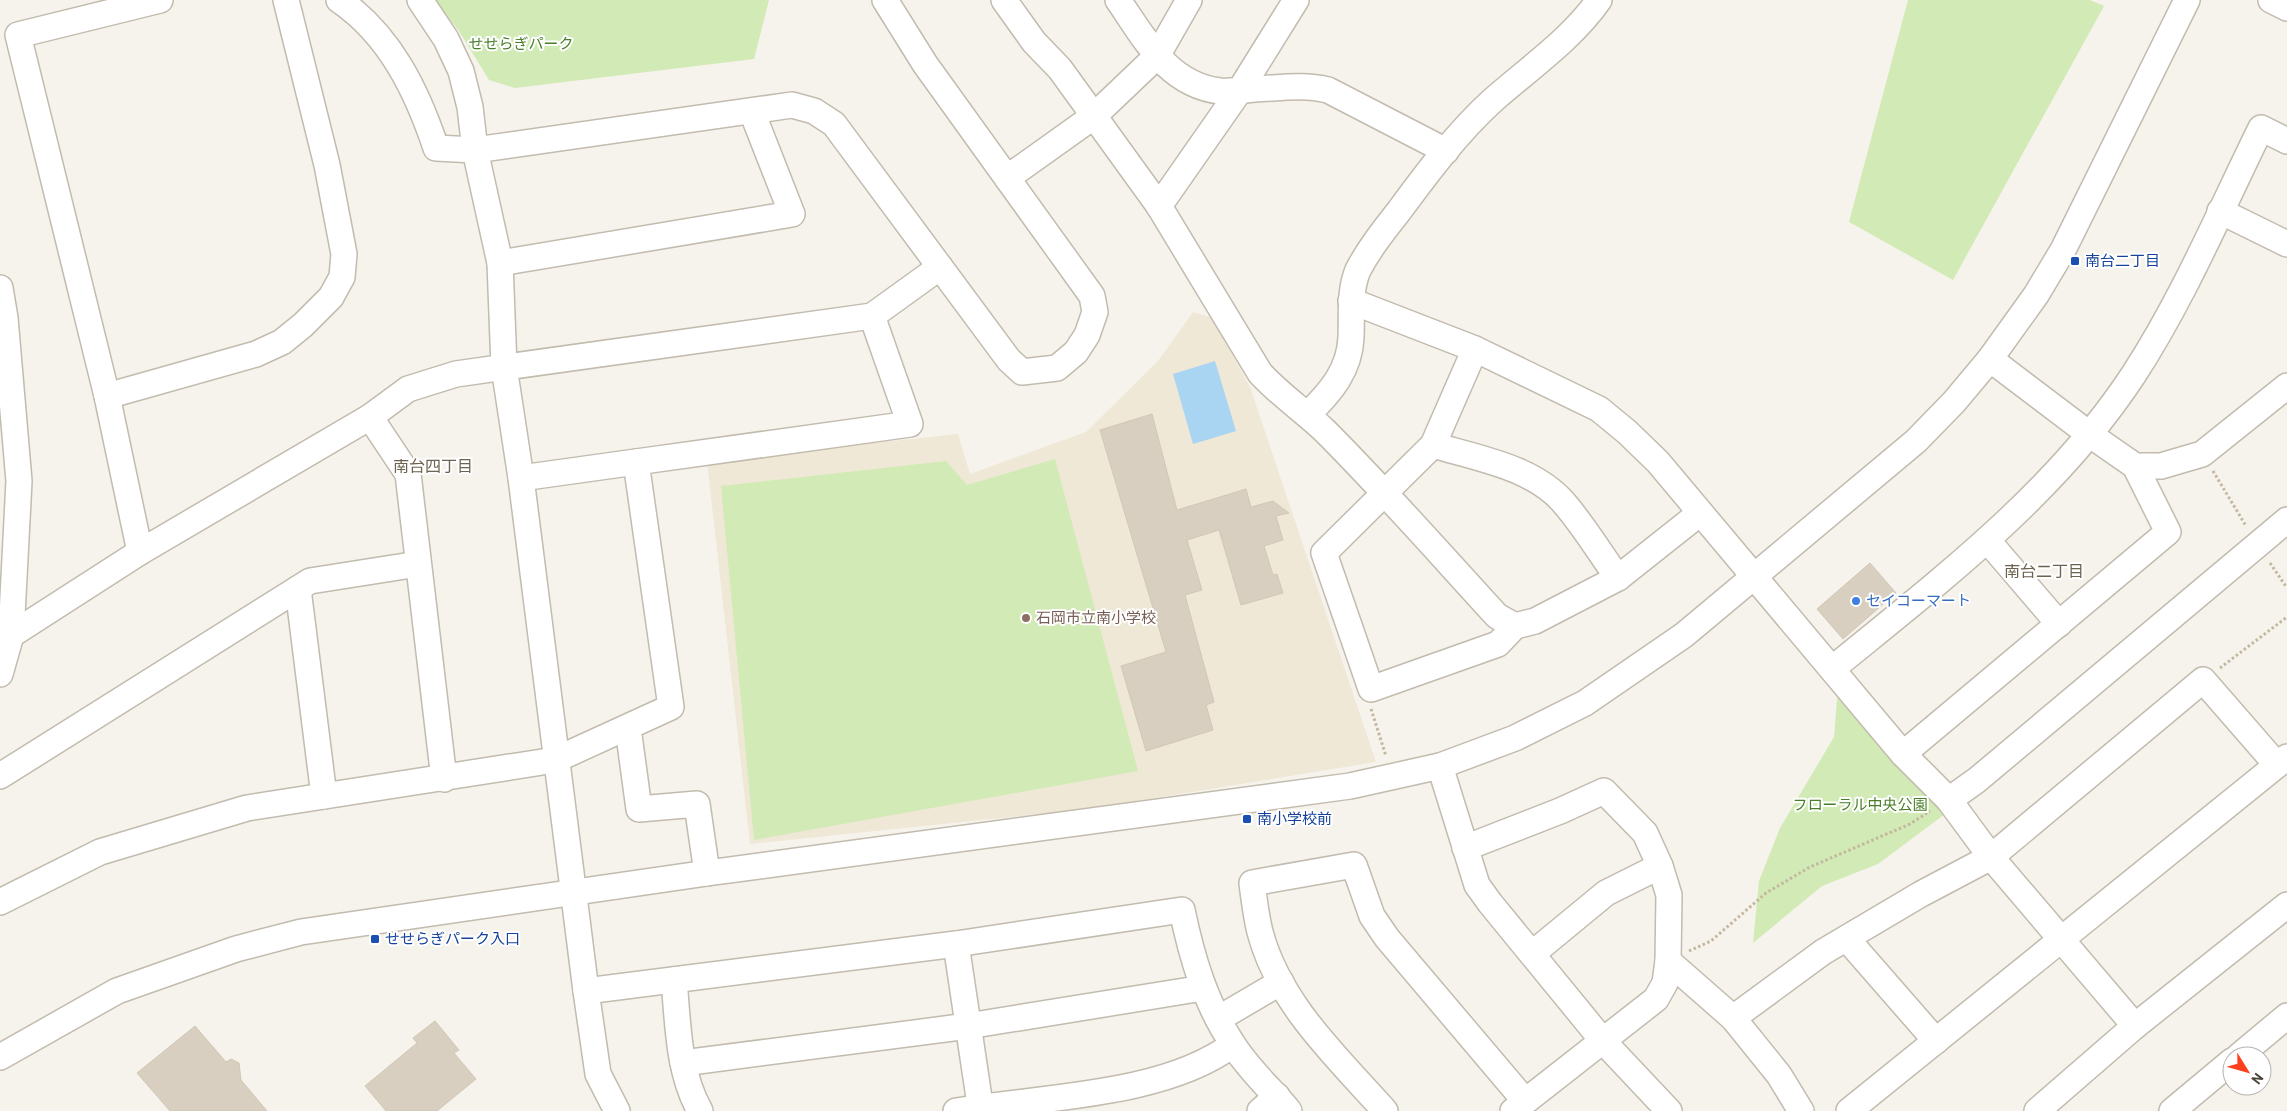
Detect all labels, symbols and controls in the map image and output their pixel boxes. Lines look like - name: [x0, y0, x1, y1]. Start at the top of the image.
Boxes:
- park label: せせらぎパーク: [468, 34, 574, 52]
- place label: 南台二丁目: [2085, 251, 2160, 269]
- marker: 南台二丁目: [2069, 255, 2081, 267]
- district label: 南台四丁目: [393, 456, 473, 475]
- district label: 南台二丁目: [2004, 561, 2084, 580]
- place label: セイコーマート: [1866, 591, 1971, 609]
- marker: セイコーマート: [1850, 595, 1862, 607]
- place label: 石岡市立南小学校: [1036, 608, 1156, 626]
- marker: 石岡市立南小学校: [1020, 612, 1032, 624]
- park label: フローラル中央公園: [1792, 795, 1928, 813]
- place label: 南小学校前: [1257, 809, 1332, 827]
- marker: 南小学校前: [1241, 813, 1253, 825]
- place label: せせらぎパーク入口: [385, 929, 520, 947]
- marker: せせらぎパーク入口: [369, 933, 381, 945]
- north arrow: [2222, 1046, 2272, 1096]
- text: N: [2248, 1070, 2267, 1088]

